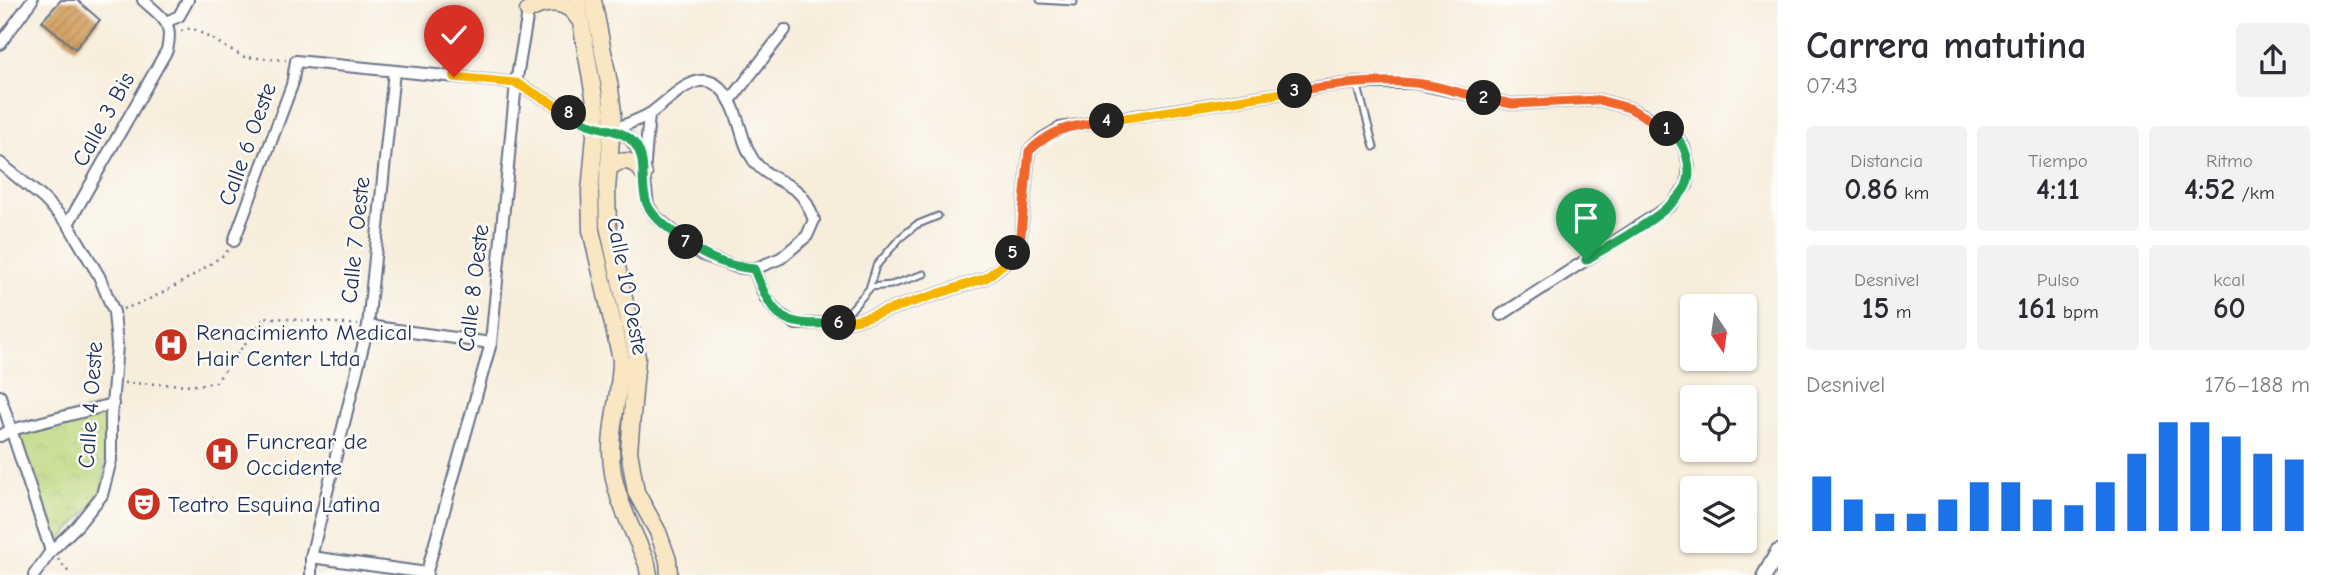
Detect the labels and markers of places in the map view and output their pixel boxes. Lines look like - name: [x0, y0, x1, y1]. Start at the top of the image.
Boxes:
- pin: [424, 5, 484, 77]
- pin: 3: [1278, 74, 1312, 108]
- pin: 2: [1466, 80, 1502, 116]
- pin: 8: [552, 96, 586, 130]
- pin: 4: [1090, 104, 1124, 138]
- pin: 1: [1650, 111, 1684, 146]
- pin: [1556, 188, 1616, 260]
- pin: 7: [668, 224, 704, 260]
- pin: 5: [996, 236, 1030, 270]
- pin: 6: [822, 306, 856, 340]
- place label: Renacimiento Medical Hair Center Ltda: [196, 319, 412, 372]
- hospital icon: Renacimiento Medical Hair Center Ltda: [152, 326, 190, 364]
- place label: Funcrear de Occidente: [246, 428, 367, 481]
- hospital icon: Funcrear de Occidente: [203, 435, 241, 473]
- theatre icon: Teatro Esquina Latina: [125, 485, 163, 523]
- place label: Teatro Esquina Latina: [168, 491, 381, 518]

